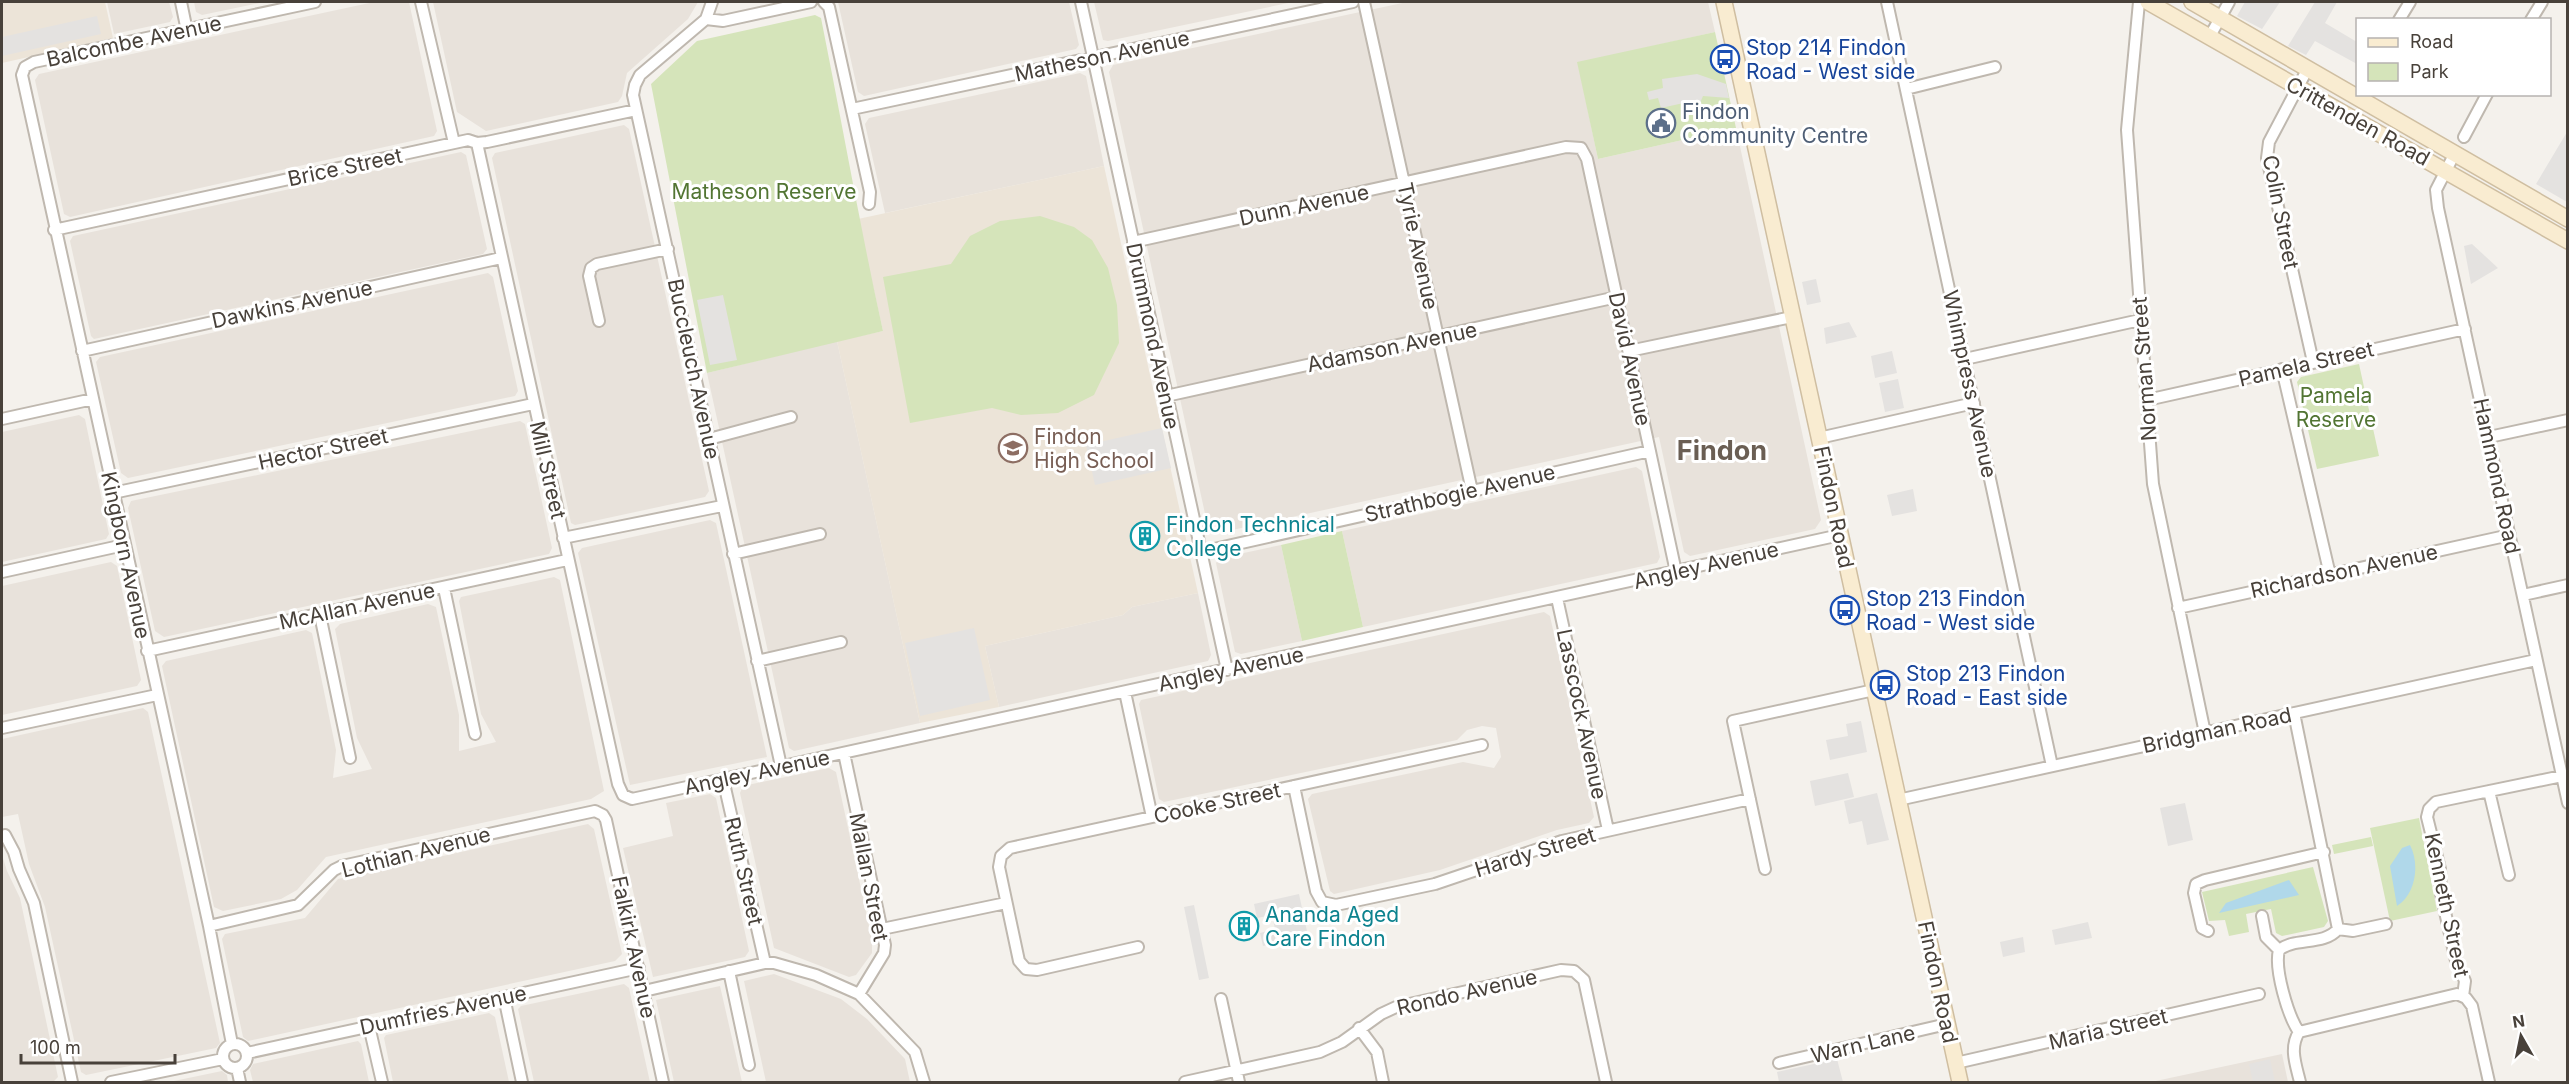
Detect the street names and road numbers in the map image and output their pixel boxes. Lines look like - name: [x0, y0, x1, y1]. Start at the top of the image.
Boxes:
- street label: Balcombe Avenue: [44, 10, 224, 72]
- street label: Matheson Avenue: [1012, 25, 1192, 87]
- street label: Crittenden Road: [2282, 71, 2434, 171]
- street label: Brice Street: [285, 143, 405, 191]
- street label: Colin Street: [2258, 153, 2304, 271]
- street label: Dunn Avenue: [1237, 179, 1371, 231]
- street label: Tyrie Avenue: [1392, 180, 1444, 312]
- street label: Drummond Avenue: [1121, 241, 1185, 431]
- street label: Dawkins Avenue: [209, 275, 375, 333]
- street label: Buccleuch Avenue: [663, 276, 725, 462]
- street label: Whimpress Avenue: [1938, 288, 2002, 480]
- street label: David Avenue: [1604, 290, 1656, 428]
- street label: Norman Street: [2126, 296, 2162, 442]
- street label: Adamson Avenue: [1305, 317, 1479, 377]
- street label: Pamela Street: [2236, 336, 2376, 392]
- street label: Hammond Road: [2468, 396, 2526, 556]
- street label: Mill Street: [525, 419, 571, 521]
- street label: Hector Street: [256, 423, 390, 475]
- street label: Findon Road: [1809, 444, 1859, 570]
- street label: Strathbogie Avenue: [1362, 459, 1558, 527]
- street label: Kingborn Avenue: [96, 469, 156, 641]
- street label: Angley Avenue: [1631, 536, 1781, 594]
- street label: Richardson Avenue: [2248, 539, 2440, 603]
- street label: McAllan Avenue: [277, 577, 437, 635]
- street label: Lasscock Avenue: [1552, 626, 1612, 802]
- street label: Angley Avenue: [1156, 641, 1306, 697]
- street label: Bridgman Road: [2140, 702, 2294, 758]
- street label: Angley Avenue: [682, 744, 832, 800]
- street label: Cooke Street: [1151, 777, 1283, 829]
- street label: Mallan Street: [844, 811, 894, 943]
- street label: Ruth Street: [719, 814, 769, 928]
- street label: Lothian Avenue: [339, 821, 493, 883]
- street label: Hardy Street: [1472, 822, 1598, 882]
- street label: Kenneth Street: [2419, 830, 2475, 980]
- street label: Falkirk Avenue: [607, 874, 661, 1020]
- street label: Findon Road: [1913, 919, 1963, 1045]
- street label: Rondo Avenue: [1394, 964, 1540, 1020]
- street label: Dumfries Avenue: [357, 980, 529, 1040]
- street label: Maria Street: [2046, 1003, 2170, 1055]
- street label: Warn Lane: [1808, 1020, 1918, 1068]

